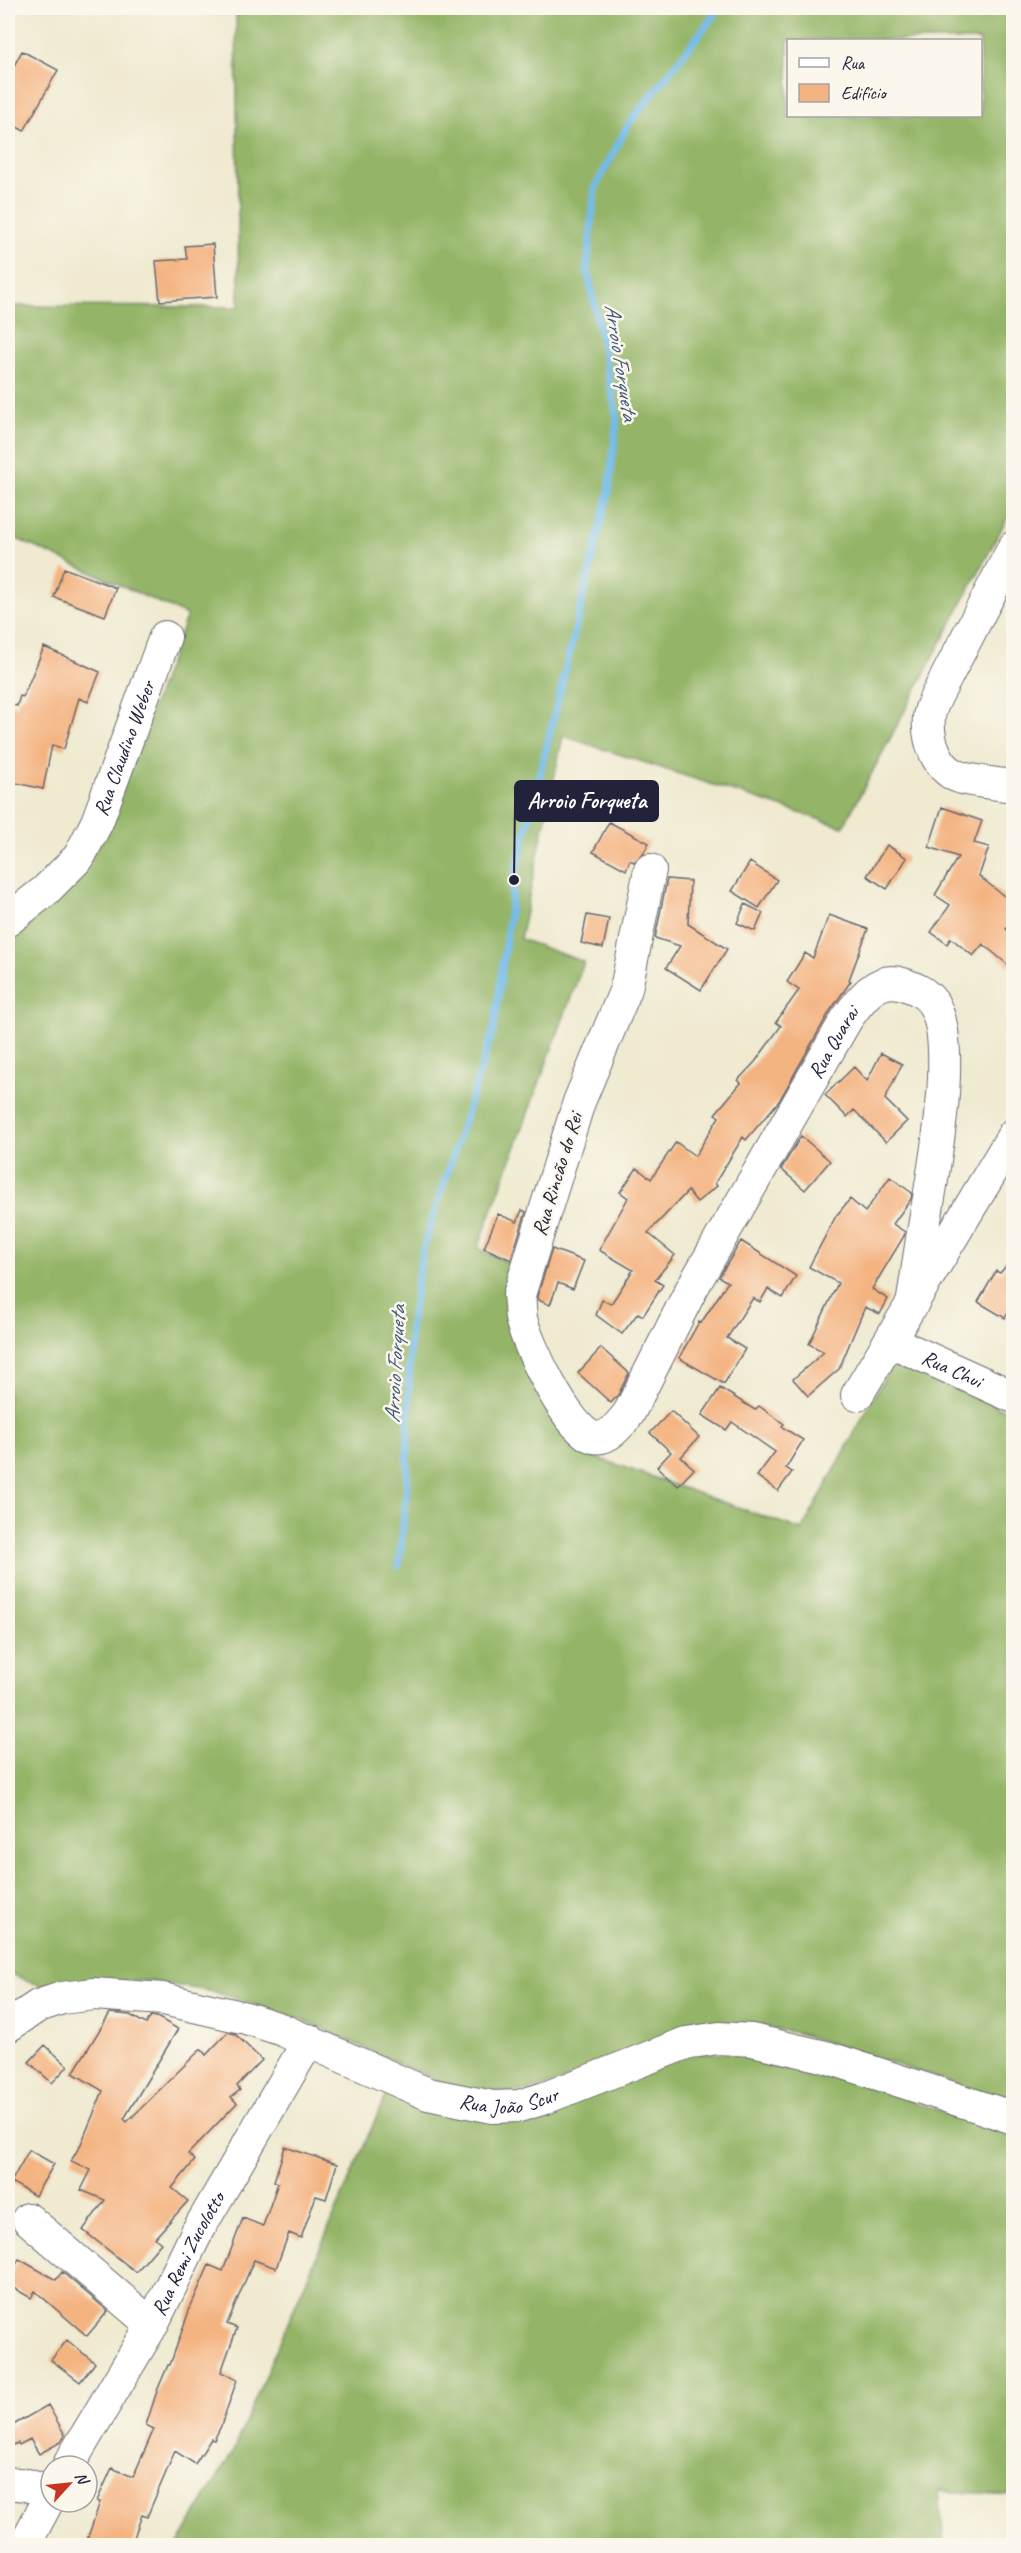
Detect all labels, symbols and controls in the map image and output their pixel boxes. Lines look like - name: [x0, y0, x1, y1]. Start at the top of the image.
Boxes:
- legend: [787, 39, 982, 117]
- text: Rua: [841, 52, 866, 74]
- text: Edifício: [841, 82, 887, 104]
- water label: Arroio Forqueta: [598, 302, 644, 425]
- street label: Rua Claudino Weber: [87, 676, 161, 819]
- callout: Arroio Forqueta: [515, 781, 658, 821]
- text: Arroio Forqueta: [528, 787, 649, 815]
- street label: Rua Quarai: [802, 999, 866, 1083]
- street label: Rua Rincão do Rei: [526, 1106, 589, 1239]
- water label: Arroio Forqueta: [378, 1302, 412, 1423]
- street label: Rua Chui: [918, 1344, 989, 1395]
- street label: Rua João Scur: [457, 2081, 563, 2120]
- street label: Rua Remi Zucolotto: [146, 2185, 232, 2320]
- north arrow: [39, 2454, 99, 2514]
- text: N: [70, 2469, 94, 2489]

